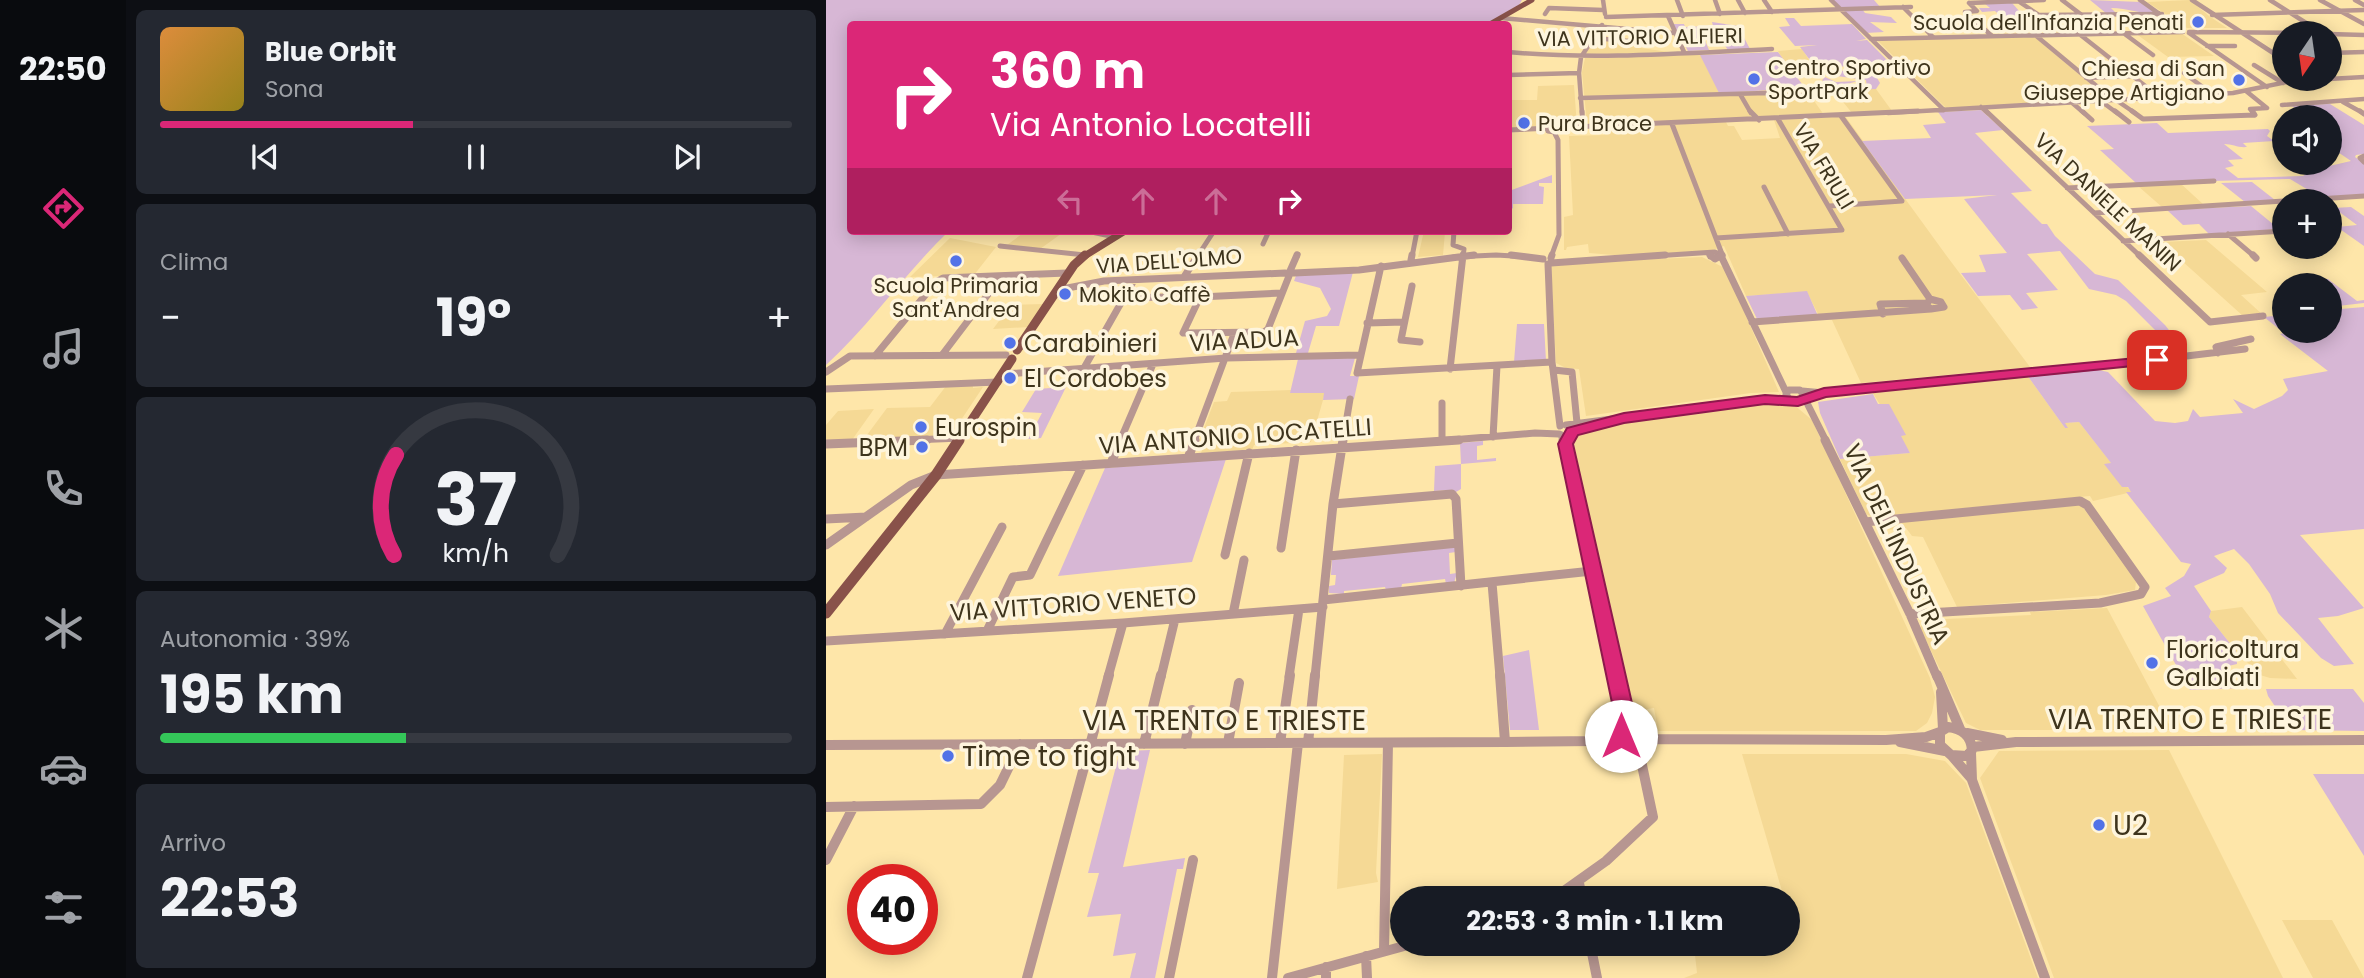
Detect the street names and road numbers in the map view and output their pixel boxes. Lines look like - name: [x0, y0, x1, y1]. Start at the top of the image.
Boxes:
- street label: VIA VITTORIO ALFIERI: [1537, 21, 1743, 53]
- street label: VIA FRIULI: [1787, 117, 1861, 215]
- street label: VIA DANIELE MANIN: [2028, 126, 2188, 278]
- street label: VIA DELL'OLMO: [1095, 241, 1243, 281]
- street label: VIA ADUA: [1188, 321, 1300, 359]
- street label: VIA ANTONIO LOCATELLI: [1097, 410, 1373, 462]
- street label: VIA DELL'INDUSTRIA: [1836, 438, 1958, 650]
- street label: VIA VITTORIO VENETO: [949, 579, 1197, 629]
- street label: VIA TRENTO E TRIESTE: [2048, 700, 2332, 739]
- street label: VIA TRENTO E TRIESTE: [1082, 701, 1366, 740]

